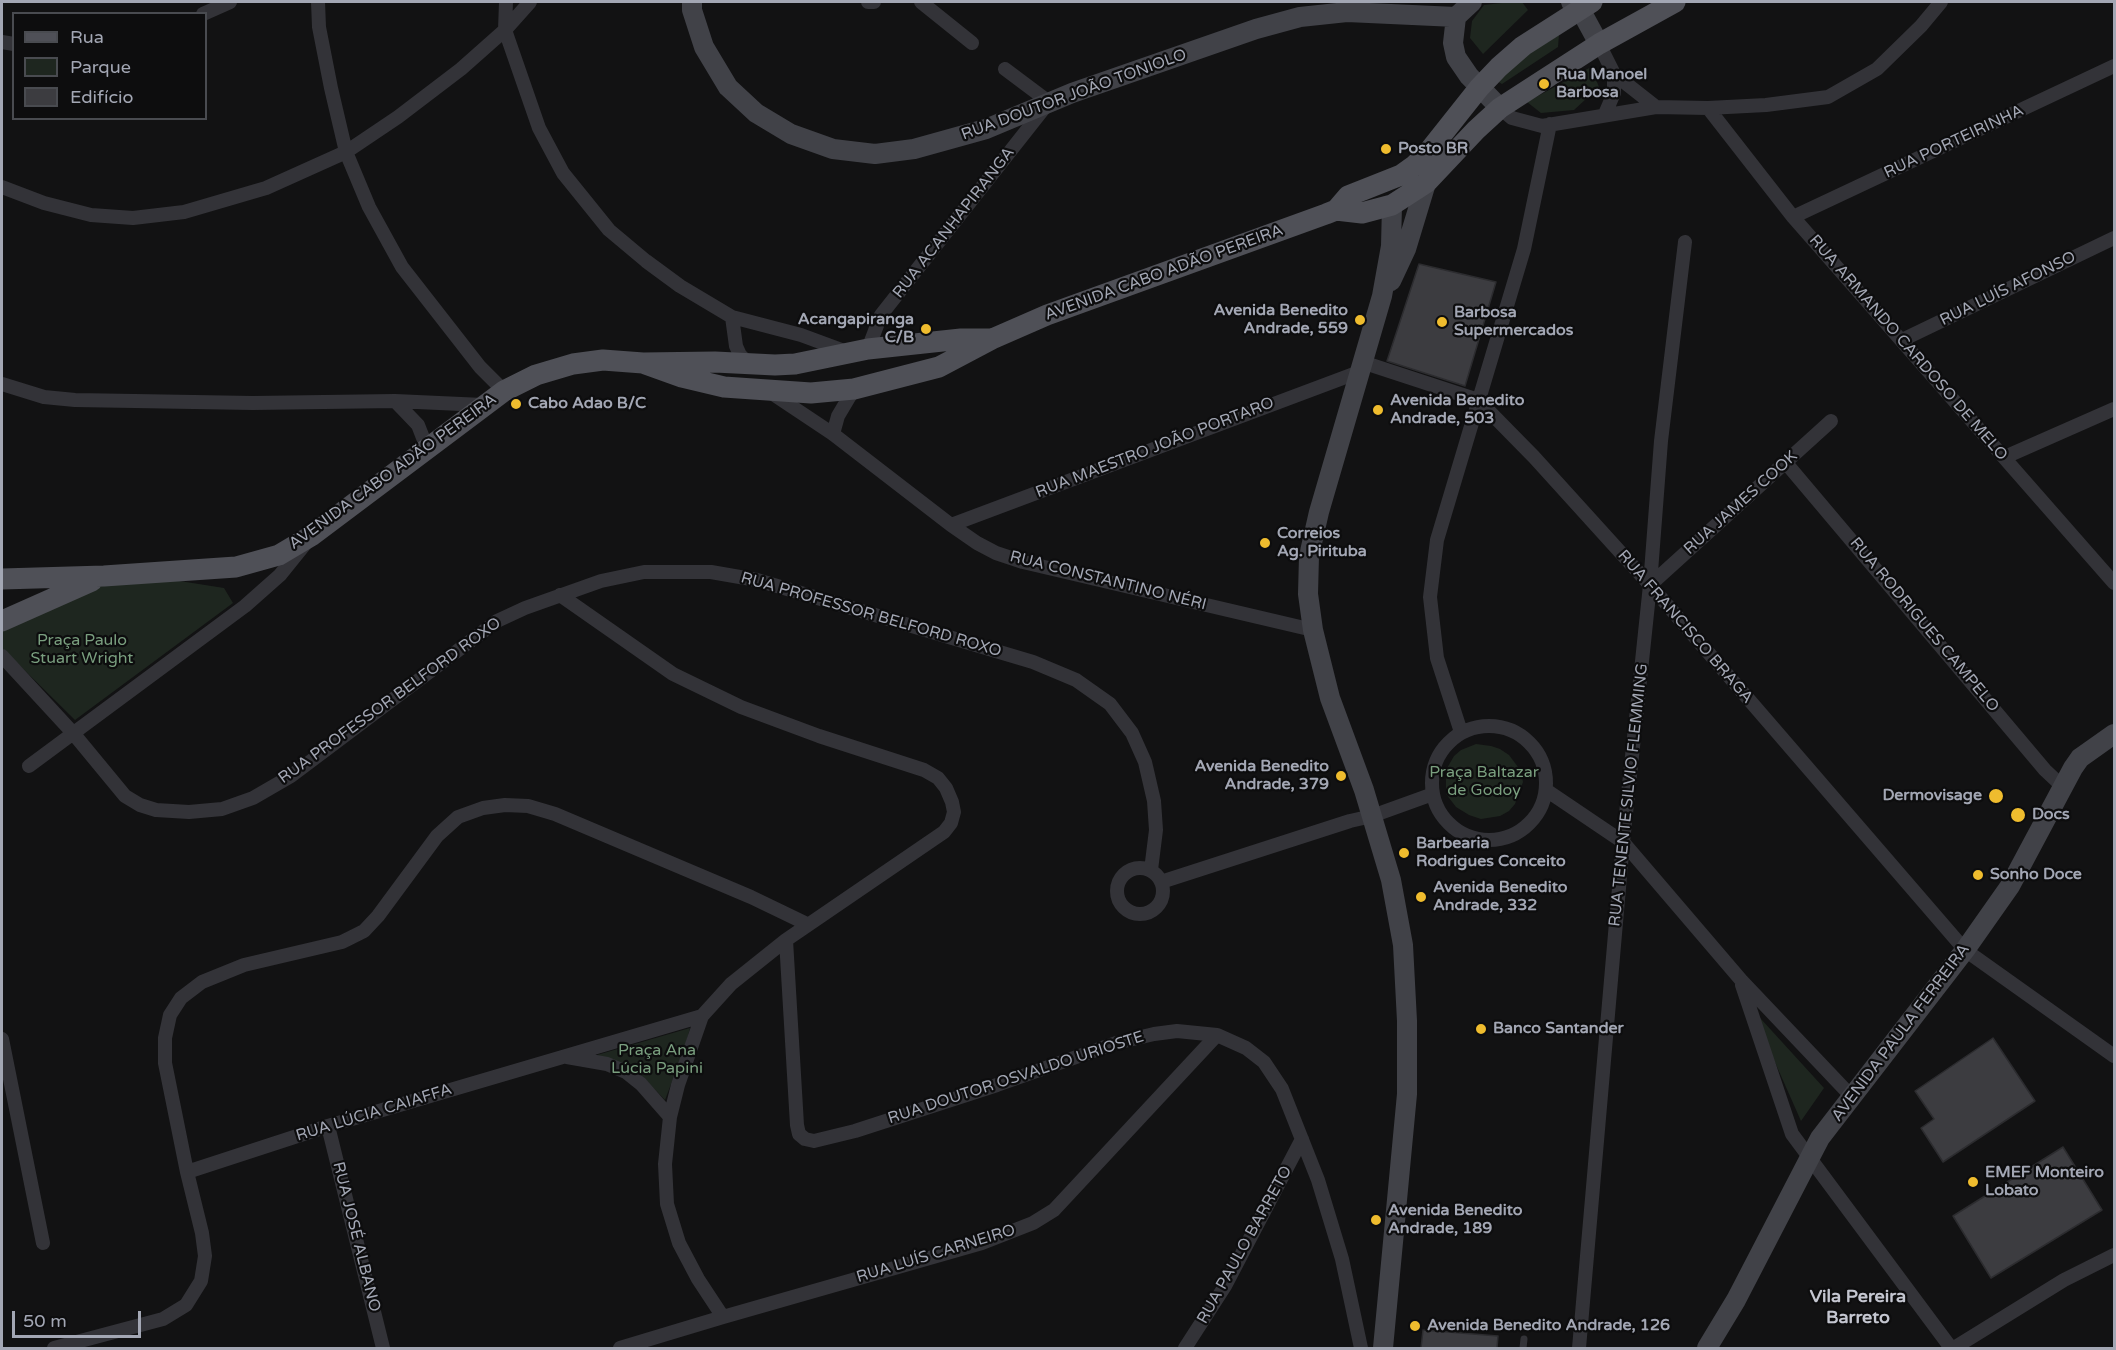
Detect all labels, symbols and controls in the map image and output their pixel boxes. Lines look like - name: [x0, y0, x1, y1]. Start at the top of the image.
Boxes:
- legend: [12, 12, 207, 120]
- text: Rua: [70, 26, 104, 48]
- street label: RUA DOUTOR JOÃO TONIOLO: [959, 45, 1189, 145]
- text: Parque: [70, 56, 131, 78]
- place label: Rua Manoel Barbosa: [1556, 65, 1647, 103]
- marker: Rua Manoel Barbosa: [1537, 77, 1551, 91]
- text: Edifício: [70, 86, 133, 108]
- street label: RUA PORTEIRINHA: [1881, 101, 2027, 183]
- place label: Posto BR: [1398, 139, 1468, 159]
- marker: Posto BR: [1379, 142, 1393, 156]
- street label: RUA ACANHAPIRANGA: [889, 144, 1019, 302]
- street label: AVENIDA CABO ADÃO PEREIRA: [1042, 221, 1286, 325]
- street label: RUA ARMANDO CARDOSO DE MELO: [1805, 231, 2011, 465]
- street label: RUA LUÍS AFONSO: [1937, 248, 2079, 330]
- place label: Avenida Benedito Andrade, 559: [1214, 301, 1348, 339]
- place label: Barbosa Supermercados: [1454, 303, 1573, 341]
- place label: Acangapiranga C/B: [798, 310, 914, 348]
- marker: Avenida Benedito Andrade, 559: [1353, 313, 1367, 327]
- marker: Barbosa Supermercados: [1435, 315, 1449, 329]
- marker: Acangapiranga C/B: [919, 322, 933, 336]
- street label: AVENIDA CABO ADÃO PEREIRA: [285, 390, 501, 554]
- place label: Avenida Benedito Andrade, 503: [1390, 391, 1524, 429]
- place label: Cabo Adao B/C: [528, 394, 646, 414]
- street label: RUA MAESTRO JOÃO PORTARO: [1033, 394, 1277, 502]
- marker: Cabo Adao B/C: [509, 397, 523, 411]
- marker: Avenida Benedito Andrade, 503: [1371, 403, 1385, 417]
- street label: RUA JAMES COOK: [1680, 447, 1802, 559]
- place label: Correios Ag. Pirituba: [1277, 524, 1367, 562]
- street label: RUA RODRIGUES CAMPELO: [1845, 534, 2003, 716]
- marker: Correios Ag. Pirituba: [1258, 536, 1272, 550]
- street label: RUA FRANCISCO BRAGA: [1613, 546, 1757, 708]
- street label: RUA CONSTANTINO NÉRI: [1008, 547, 1208, 615]
- street label: RUA PROFESSOR BELFORD ROXO: [738, 569, 1004, 661]
- street label: RUA PROFESSOR BELFORD ROXO: [275, 614, 505, 788]
- park label: Praça Paulo Stuart Wright: [31, 631, 133, 669]
- street label: RUA TENENTE SILVIO FLEMMING: [1606, 662, 1652, 928]
- place label: Avenida Benedito Andrade, 379: [1195, 757, 1329, 795]
- park label: Praça Baltazar de Godoy: [1429, 763, 1539, 801]
- marker: Avenida Benedito Andrade, 379: [1334, 769, 1348, 783]
- place label: Dermovisage: [1883, 786, 1982, 806]
- marker: Dermovisage: [1987, 787, 2005, 805]
- place label: Docs: [2032, 805, 2070, 825]
- marker: Docs: [2009, 806, 2027, 824]
- place label: Barbearia Rodrigues Conceito: [1416, 834, 1566, 872]
- marker: Barbearia Rodrigues Conceito: [1397, 846, 1411, 860]
- place label: Sonho Doce: [1990, 865, 2082, 885]
- marker: Sonho Doce: [1971, 868, 1985, 882]
- place label: Avenida Benedito Andrade, 332: [1433, 878, 1567, 916]
- marker: Avenida Benedito Andrade, 332: [1414, 890, 1428, 904]
- street label: AVENIDA PAULA FERREIRA: [1828, 940, 1974, 1126]
- place label: Banco Santander: [1493, 1019, 1624, 1039]
- marker: Banco Santander: [1474, 1022, 1488, 1036]
- street label: RUA DOUTOR OSVALDO URIOSTE: [886, 1027, 1146, 1129]
- park label: Praça Ana Lúcia Papini: [611, 1041, 703, 1079]
- street label: RUA LÚCIA CAIAFFA: [294, 1080, 454, 1146]
- street label: RUA JOSÉ ALBANO: [328, 1160, 384, 1314]
- street label: RUA PAULO BARRETO: [1193, 1163, 1297, 1327]
- place label: EMEF Monteiro Lobato: [1985, 1163, 2104, 1201]
- marker: EMEF Monteiro Lobato: [1966, 1175, 1980, 1189]
- place label: Avenida Benedito Andrade, 189: [1388, 1201, 1522, 1239]
- marker: Avenida Benedito Andrade, 189: [1369, 1213, 1383, 1227]
- street label: RUA LUÍS CARNEIRO: [854, 1221, 1018, 1287]
- district label: Vila Pereira Barreto: [1810, 1286, 1906, 1328]
- scale bar: [15, 1299, 144, 1337]
- text: 50 m: [23, 1310, 67, 1332]
- place label: Avenida Benedito Andrade, 126: [1427, 1316, 1670, 1336]
- marker: Avenida Benedito Andrade, 126: [1408, 1319, 1422, 1333]

